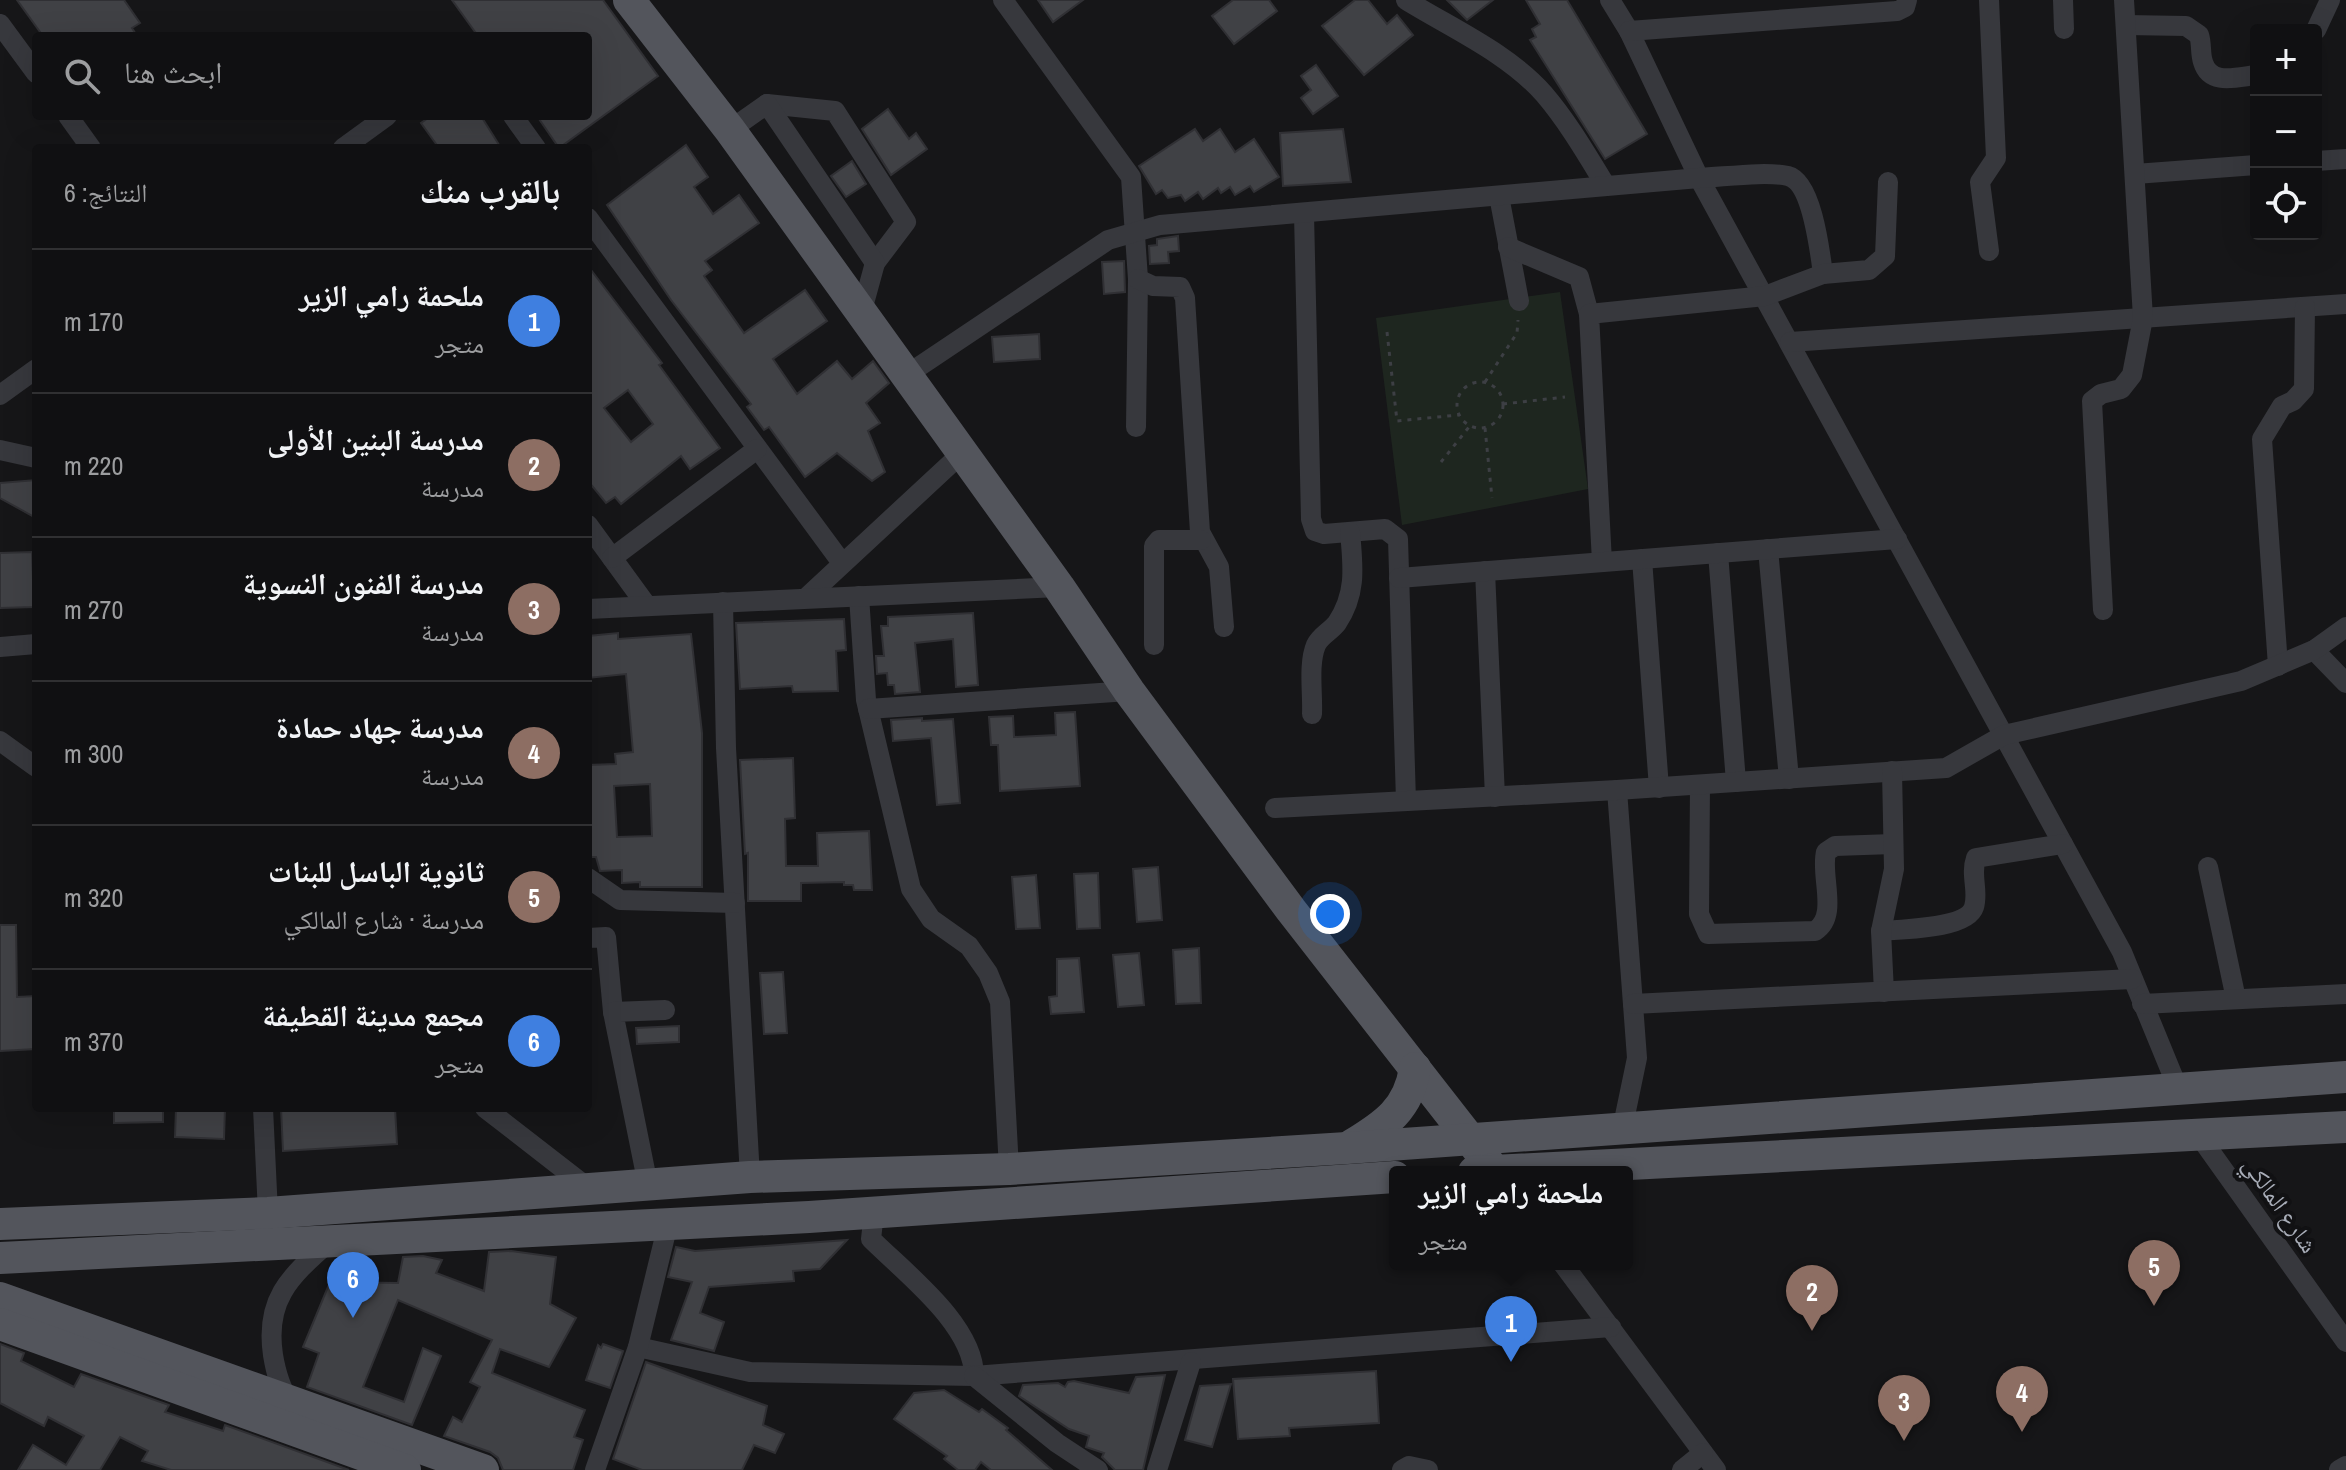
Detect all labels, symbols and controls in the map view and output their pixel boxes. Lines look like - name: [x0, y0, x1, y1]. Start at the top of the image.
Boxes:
- map controls: [2250, 24, 2322, 240]
- button: +: [2250, 24, 2322, 96]
- search box: [32, 32, 592, 120]
- text: ابحث هنا: [124, 52, 222, 92]
- icon: search: [60, 54, 104, 98]
- button: −: [2250, 96, 2322, 168]
- text: بالقرب منك: [420, 168, 560, 214]
- button: locate: [2250, 168, 2322, 240]
- text: النتائج: 6: [64, 175, 147, 210]
- text: ملحمة رامي الزير: [299, 275, 484, 315]
- text: 170 m: [64, 304, 123, 339]
- text: 1: [528, 304, 540, 339]
- text: متجر: [435, 326, 484, 361]
- text: مدرسة البنين الأولى: [267, 419, 484, 459]
- text: 220 m: [64, 448, 123, 483]
- text: 2: [528, 448, 540, 483]
- text: مدرسة: [421, 470, 484, 505]
- text: مدرسة الفنون النسوية: [243, 563, 484, 603]
- text: 270 m: [64, 592, 123, 627]
- text: 3: [528, 592, 540, 627]
- text: مدرسة: [421, 614, 484, 649]
- text: مدرسة جهاد حمادة: [276, 707, 484, 747]
- text: 300 m: [64, 736, 123, 771]
- text: 4: [528, 736, 540, 771]
- text: مدرسة: [421, 758, 484, 793]
- text: ثانوية الباسل للبنات: [268, 851, 484, 891]
- text: 320 m: [64, 880, 123, 915]
- text: 5: [528, 880, 540, 915]
- your location: [1310, 894, 1350, 934]
- text: مدرسة · شارع المالكي: [283, 902, 484, 937]
- text: مجمع مدينة القطيفة: [262, 995, 484, 1035]
- text: 370 m: [64, 1024, 123, 1059]
- text: 6: [528, 1024, 540, 1059]
- text: متجر: [435, 1046, 484, 1081]
- street label: شارع المالكي: [2233, 1150, 2326, 1261]
- popup: [1389, 1166, 1633, 1270]
- text: ملحمة رامي الزير: [1418, 1172, 1604, 1212]
- text: متجر: [1418, 1223, 1468, 1258]
- pin: 5: [2128, 1240, 2180, 1306]
- pin: 6: [327, 1252, 379, 1318]
- pin: 2: [1786, 1265, 1838, 1331]
- pin: 1: [1485, 1296, 1537, 1362]
- pin: 4: [1996, 1366, 2048, 1432]
- pin: 3: [1878, 1375, 1930, 1441]

